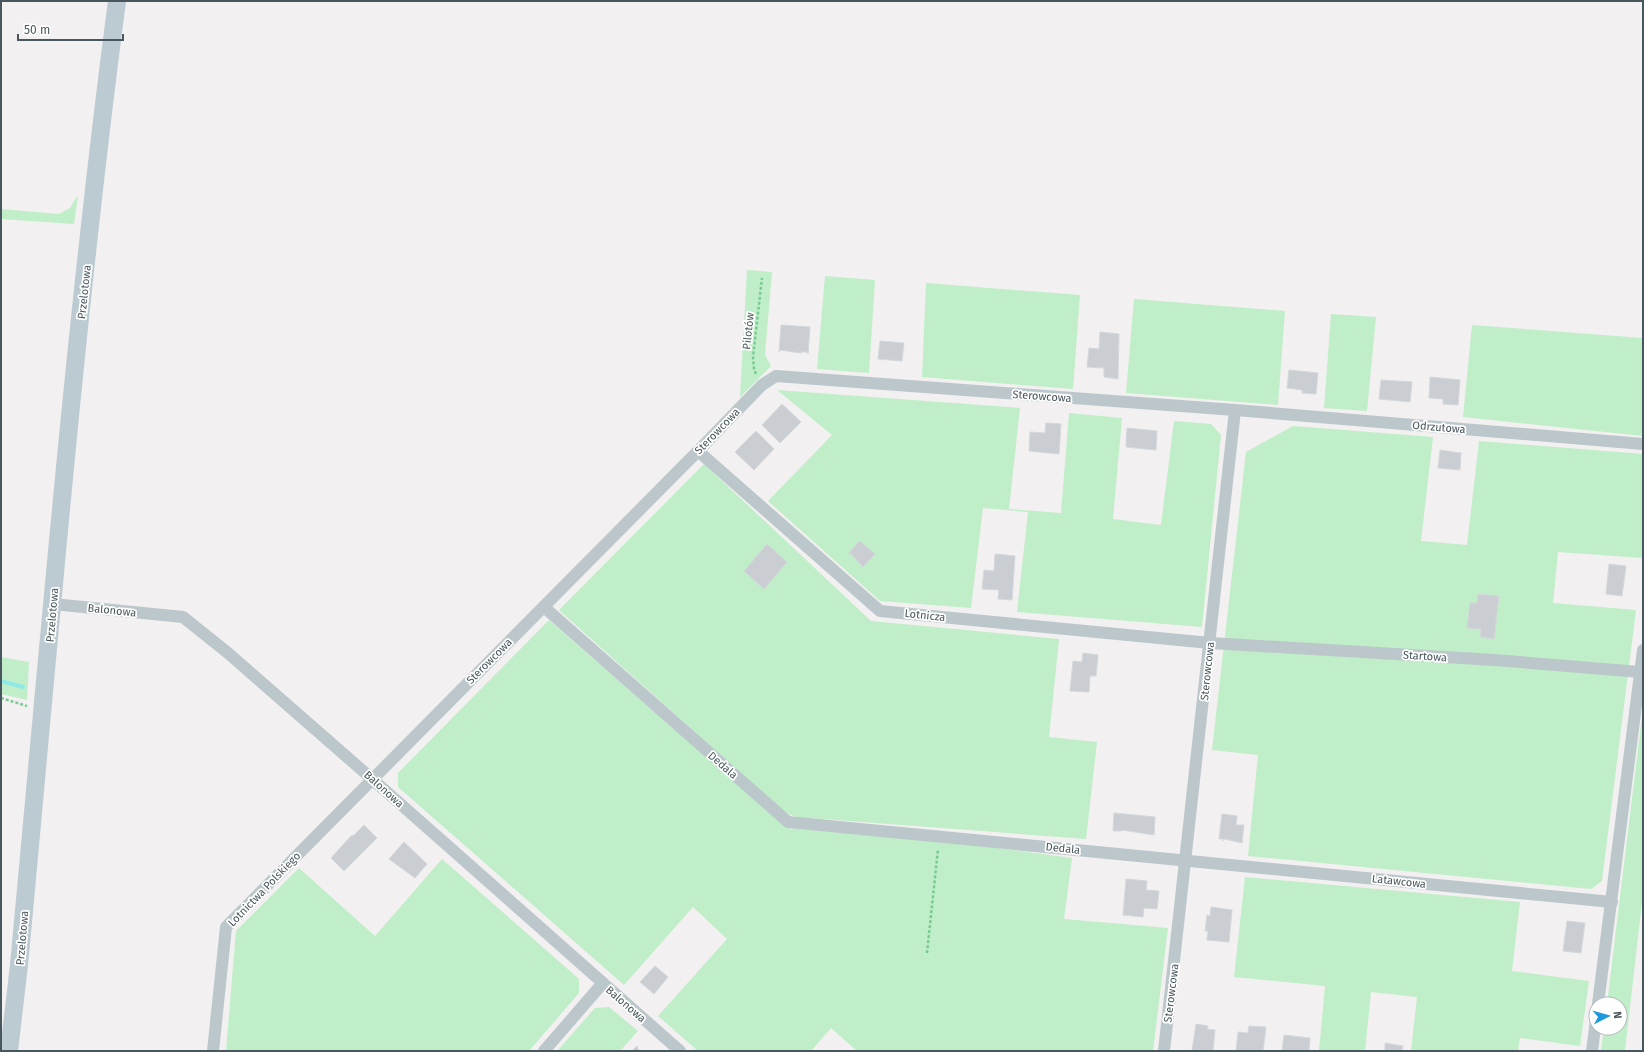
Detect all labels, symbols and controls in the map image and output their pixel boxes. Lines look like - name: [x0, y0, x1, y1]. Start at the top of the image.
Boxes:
- scale bar: [18, 16, 123, 42]
- text: 50 m: [24, 23, 50, 37]
- street label: Przelotowa: [75, 264, 94, 320]
- street label: Pilotów: [740, 312, 757, 350]
- street label: Sterowcowa: [1012, 388, 1072, 405]
- street label: Sterowcowa: [692, 406, 743, 457]
- street label: Odrzutowa: [1412, 419, 1466, 436]
- street label: Przelotowa: [44, 587, 61, 643]
- street label: Balonowa: [87, 601, 137, 620]
- street label: Lotnicza: [904, 607, 946, 624]
- street label: Sterowcowa: [464, 636, 515, 687]
- street label: Sterowcowa: [1198, 641, 1217, 701]
- street label: Startowa: [1403, 648, 1447, 665]
- street label: Dedala: [705, 749, 740, 782]
- street label: Balonowa: [361, 768, 406, 811]
- street label: Dedala: [1045, 840, 1081, 857]
- street label: Lotnictwa Polskiego: [225, 849, 303, 929]
- street label: Latawcowa: [1371, 872, 1427, 891]
- street label: Przelotowa: [14, 910, 31, 966]
- street label: Sterowcowa: [1161, 963, 1182, 1023]
- street label: Balonowa: [603, 983, 648, 1025]
- north arrow: [1588, 996, 1628, 1036]
- text: N: [1611, 1011, 1624, 1019]

